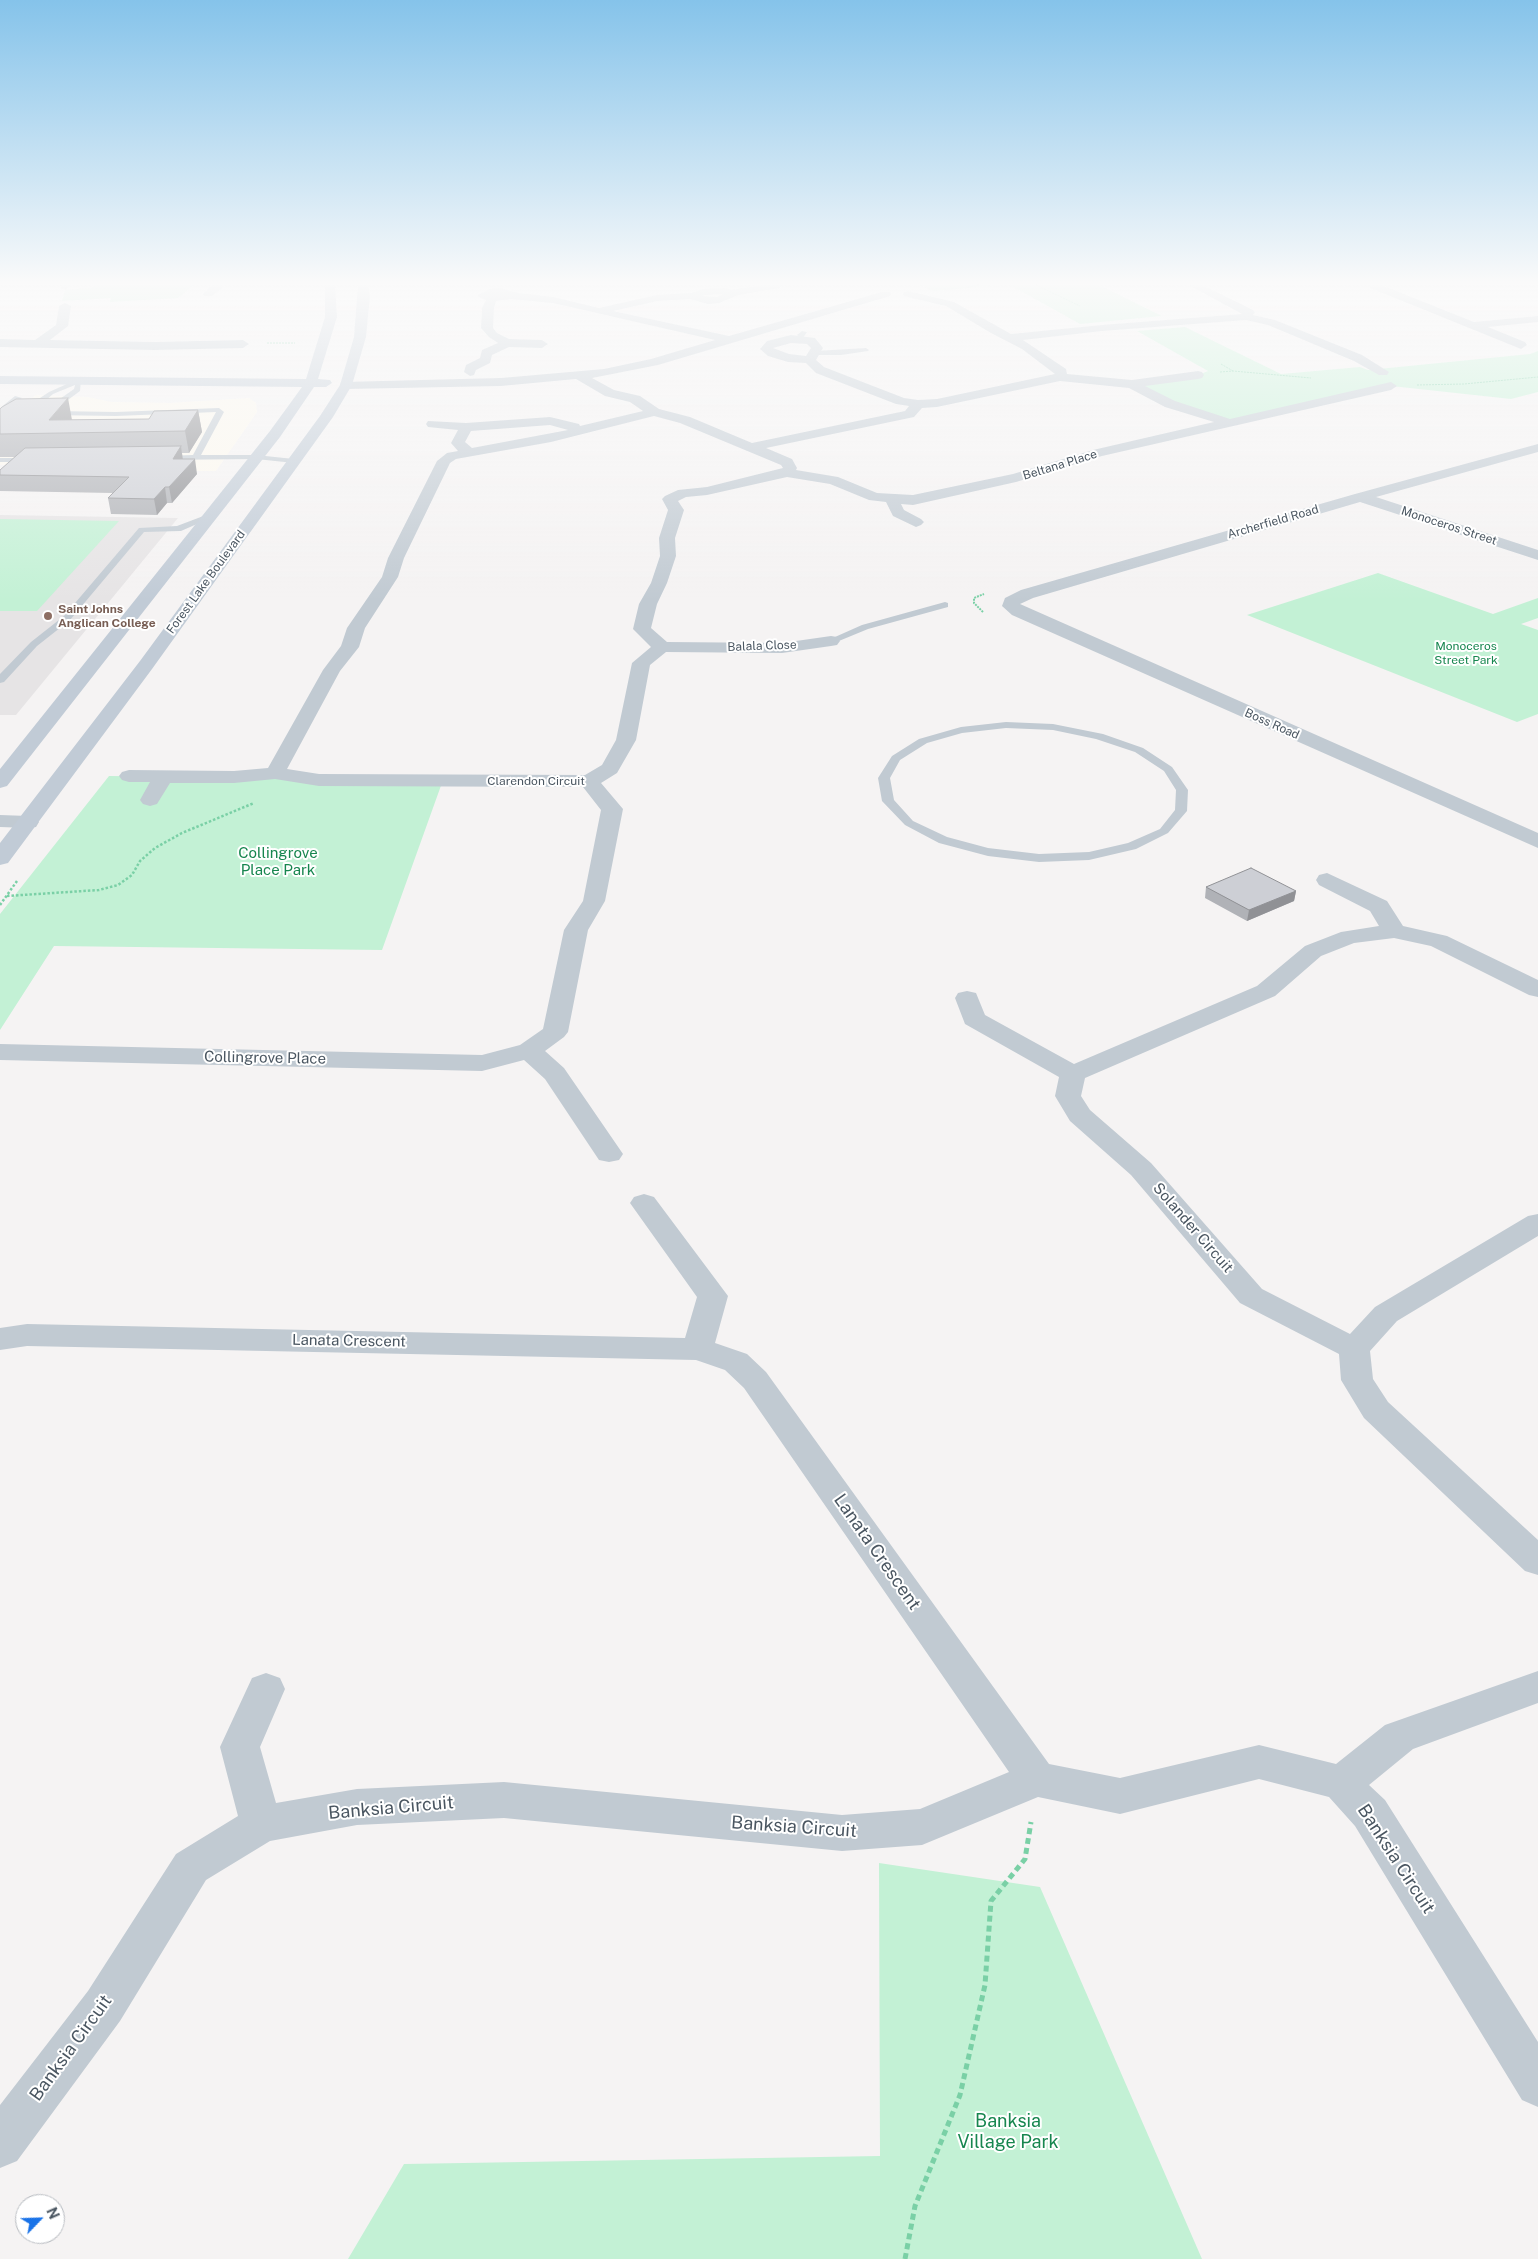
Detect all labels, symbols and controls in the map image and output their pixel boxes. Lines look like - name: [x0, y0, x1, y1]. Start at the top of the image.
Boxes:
- street label: Beltana Place: [1021, 447, 1099, 483]
- street label: Archerfield Road: [1226, 502, 1320, 542]
- street label: Monoceros Street: [1399, 504, 1499, 548]
- street label: Forest Lake Boulevard: [164, 527, 248, 637]
- place label: Saint Johns Anglican College: [58, 602, 156, 630]
- marker: Saint Johns Anglican College: [42, 610, 54, 622]
- street label: Balala Close: [727, 638, 797, 654]
- park label: Monoceros Street Park: [1434, 639, 1498, 667]
- street label: Boss Road: [1242, 706, 1302, 742]
- street label: Clarendon Circuit: [487, 774, 585, 788]
- park label: Collingrove Place Park: [238, 844, 318, 879]
- street label: Collingrove Place: [204, 1048, 326, 1068]
- street label: Solander Circuit: [1149, 1179, 1237, 1277]
- street label: Lanata Crescent: [292, 1331, 406, 1351]
- street label: Lanata Crescent: [829, 1490, 925, 1614]
- street label: Banksia Circuit: [327, 1792, 455, 1824]
- street label: Banksia Circuit: [1353, 1800, 1439, 1918]
- street label: Banksia Circuit: [730, 1812, 858, 1842]
- street label: Banksia Circuit: [25, 1991, 117, 2105]
- park label: Banksia Village Park: [957, 2110, 1059, 2152]
- north arrow: [15, 2194, 65, 2244]
- text: N: [43, 2205, 62, 2222]

